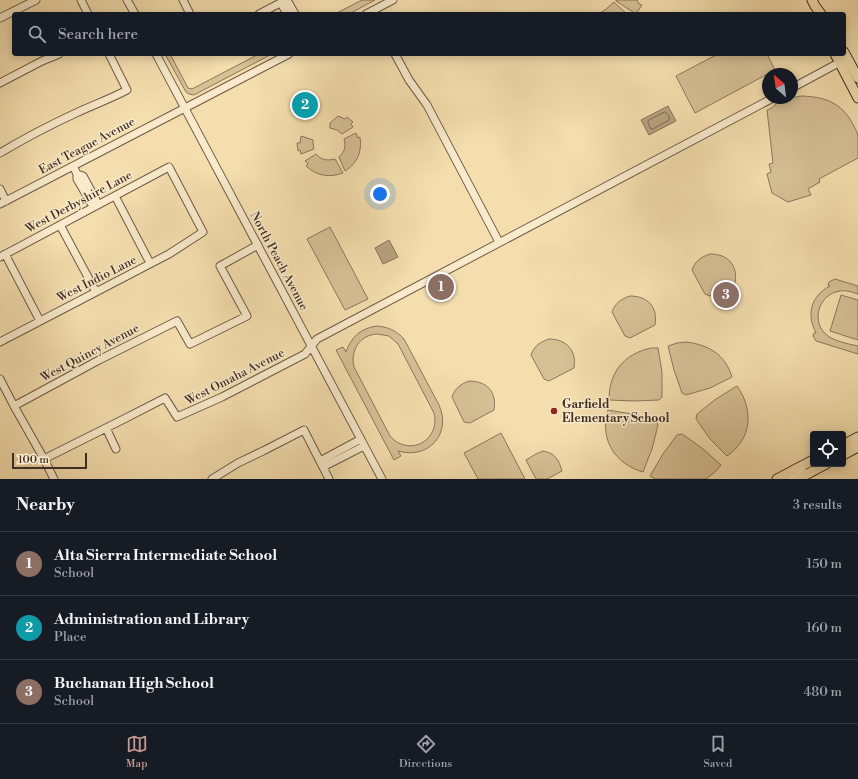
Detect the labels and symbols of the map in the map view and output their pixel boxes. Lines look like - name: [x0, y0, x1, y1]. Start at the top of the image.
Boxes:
- north arrow: [762, 68, 798, 104]
- pin: 2: [292, 90, 318, 120]
- street label: East Teague Avenue: [36, 114, 138, 178]
- street label: West Derbyshire Lane: [22, 168, 135, 237]
- your location: [370, 184, 390, 204]
- street label: North Peach Avenue: [247, 209, 311, 313]
- street label: West Indio Lane: [54, 253, 139, 306]
- pin: 1: [428, 272, 454, 302]
- pin: 3: [713, 280, 739, 310]
- street label: West Quincy Avenue: [37, 321, 142, 386]
- street label: West Omaha Avenue: [182, 345, 287, 409]
- place label: Garfield Elementary School: [562, 397, 669, 426]
- marker: Garfield Elementary School: [549, 406, 559, 416]
- scale bar: [12, 451, 87, 470]

